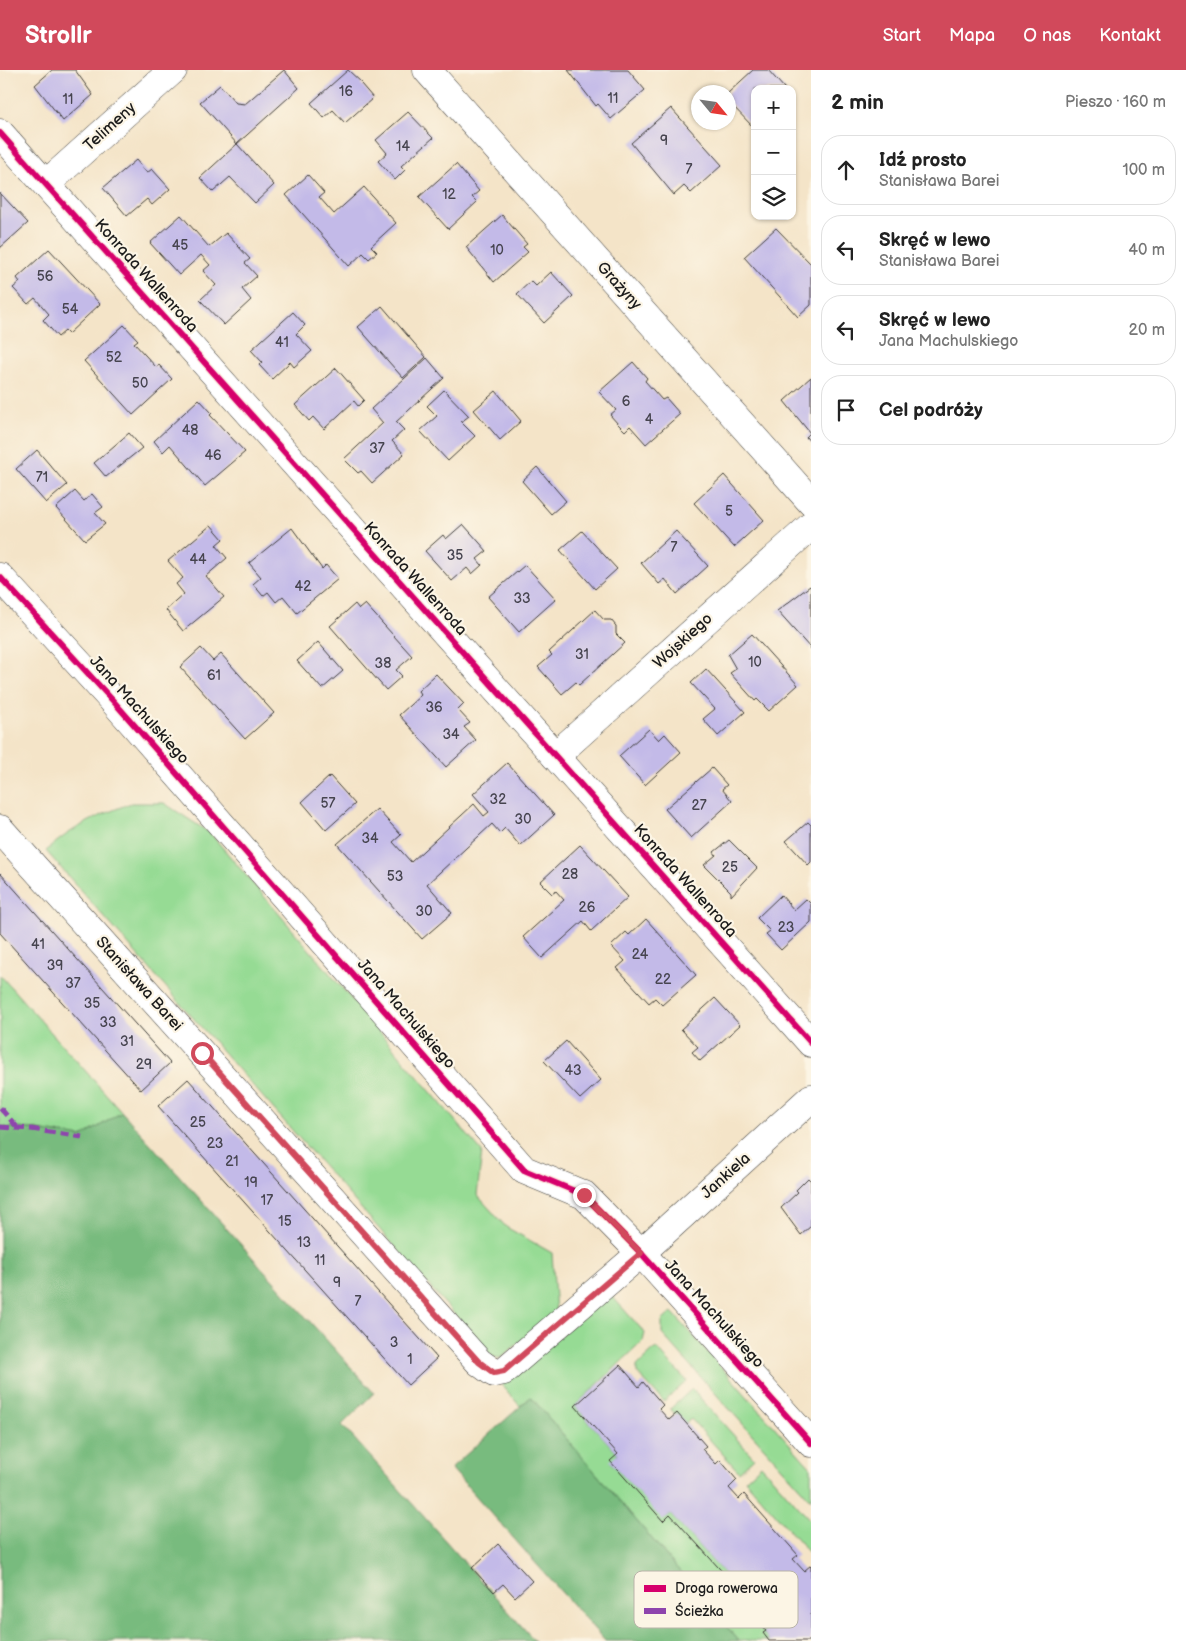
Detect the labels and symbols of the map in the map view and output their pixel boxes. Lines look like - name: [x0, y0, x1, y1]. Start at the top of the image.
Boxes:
- house number: 16: [339, 83, 353, 100]
- north arrow: [691, 85, 736, 130]
- house number: 11: [608, 90, 618, 107]
- house number: 11: [63, 91, 73, 108]
- street label: Telimeny: [80, 98, 141, 155]
- house number: 9: [660, 132, 668, 149]
- house number: 14: [396, 138, 410, 155]
- house number: 7: [686, 161, 693, 178]
- house number: 12: [442, 186, 457, 203]
- street label: Konrada Wallenroda: [90, 215, 202, 337]
- house number: 45: [172, 237, 188, 254]
- house number: 10: [490, 242, 504, 259]
- street label: Grażyny: [593, 258, 646, 314]
- house number: 56: [37, 268, 54, 285]
- house number: 54: [62, 301, 79, 318]
- house number: 41: [275, 334, 289, 351]
- house number: 52: [106, 349, 123, 366]
- house number: 50: [132, 375, 148, 392]
- house number: 6: [622, 393, 631, 410]
- house number: 4: [645, 411, 654, 428]
- house number: 48: [182, 422, 198, 439]
- house number: 37: [369, 440, 385, 457]
- house number: 46: [204, 447, 222, 464]
- house number: 71: [36, 469, 48, 486]
- house number: 5: [725, 503, 733, 520]
- street label: Konrada Wallenroda: [359, 518, 471, 640]
- house number: 7: [671, 539, 678, 556]
- house number: 35: [447, 547, 463, 564]
- house number: 44: [189, 551, 207, 568]
- house number: 42: [295, 578, 312, 595]
- house number: 33: [513, 590, 531, 607]
- street label: Wojskiego: [649, 609, 717, 673]
- house number: 31: [575, 646, 589, 663]
- street label: Jana Machulskiego: [85, 652, 193, 768]
- house number: 10: [748, 654, 762, 671]
- house number: 38: [375, 655, 391, 672]
- house number: 61: [207, 667, 221, 684]
- house number: 36: [425, 699, 443, 716]
- house number: 34: [442, 726, 460, 743]
- house number: 32: [490, 791, 507, 808]
- house number: 57: [321, 795, 336, 812]
- house number: 27: [691, 797, 707, 814]
- house number: 30: [515, 811, 531, 828]
- street label: Konrada Wallenroda: [629, 820, 741, 942]
- house number: 34: [361, 830, 379, 847]
- house number: 25: [722, 859, 738, 876]
- house number: 28: [562, 866, 578, 883]
- house number: 53: [387, 868, 403, 885]
- house number: 26: [579, 899, 596, 916]
- house number: 30: [416, 903, 432, 920]
- house number: 23: [778, 919, 794, 936]
- street label: Stanisława Barei: [92, 933, 186, 1035]
- house number: 41: [31, 936, 45, 953]
- house number: 24: [632, 946, 649, 963]
- street label: Jana Machulskiego: [353, 955, 459, 1073]
- house number: 39: [47, 957, 63, 974]
- house number: 22: [655, 971, 672, 988]
- house number: 37: [65, 975, 81, 992]
- house number: 35: [84, 995, 100, 1012]
- house number: 33: [99, 1014, 117, 1031]
- house number: 31: [120, 1033, 134, 1050]
- route start: [191, 1042, 214, 1065]
- house number: 29: [136, 1056, 152, 1073]
- house number: 43: [564, 1062, 582, 1079]
- house number: 25: [190, 1114, 206, 1131]
- house number: 23: [207, 1135, 223, 1152]
- street label: Jankiela: [697, 1149, 755, 1203]
- house number: 21: [225, 1153, 239, 1170]
- house number: 19: [244, 1174, 258, 1191]
- route end: [573, 1184, 596, 1207]
- house number: 17: [261, 1192, 273, 1209]
- house number: 15: [278, 1213, 292, 1230]
- house number: 13: [297, 1234, 311, 1251]
- house number: 11: [315, 1252, 325, 1269]
- street label: Jana Machulskiego: [660, 1256, 768, 1372]
- house number: 9: [333, 1274, 341, 1291]
- house number: 7: [355, 1293, 362, 1310]
- house number: 3: [390, 1334, 398, 1351]
- house number: 1: [407, 1351, 413, 1368]
- legend: [634, 1571, 798, 1628]
- text: Droga rowerowa: [675, 1580, 778, 1597]
- text: Ścieżka: [675, 1602, 724, 1620]

